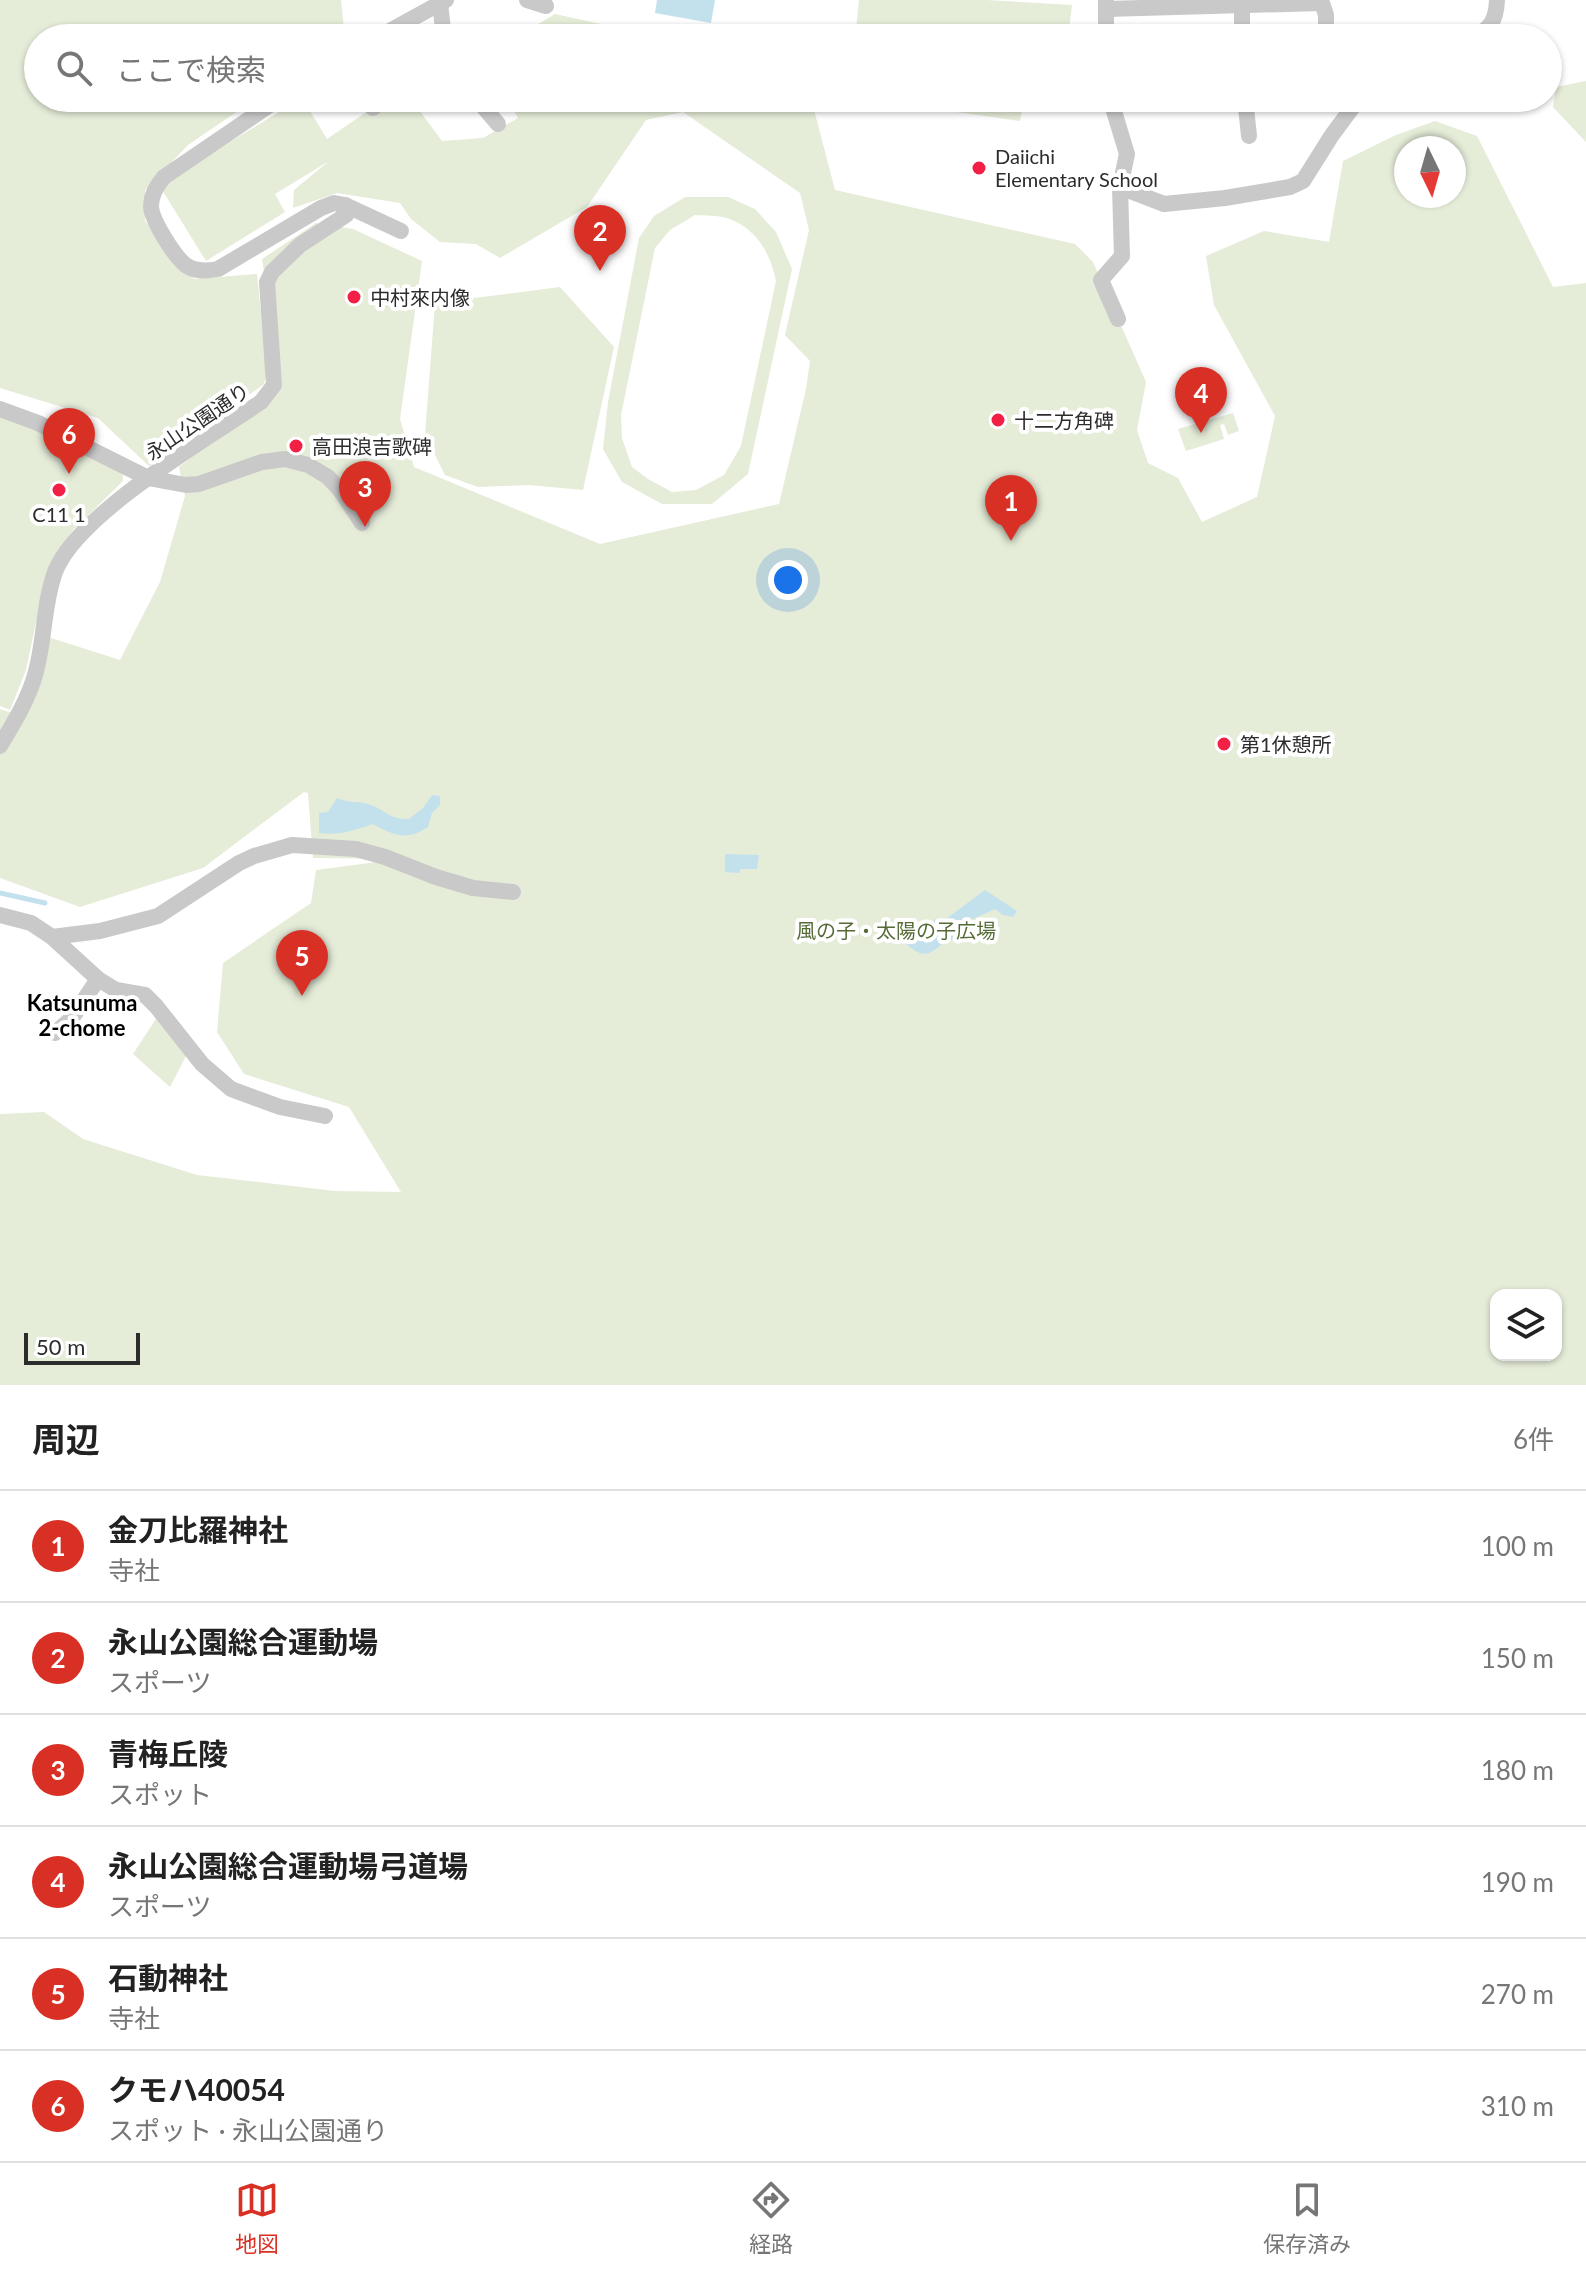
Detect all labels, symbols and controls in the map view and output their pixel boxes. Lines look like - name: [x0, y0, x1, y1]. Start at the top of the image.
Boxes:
- search box: [24, 24, 1562, 112]
- icon: search: [52, 46, 96, 90]
- text: ここで検索: [116, 51, 266, 87]
- north arrow: [1394, 136, 1466, 208]
- place label: Daiichi Elementary School: [995, 144, 1158, 191]
- marker: Daiichi Elementary School: [970, 159, 988, 177]
- pin: 2: [574, 205, 626, 271]
- place label: 中村來内像: [370, 285, 470, 309]
- marker: 中村來内像: [345, 288, 363, 306]
- pin: 4: [1175, 367, 1227, 433]
- street label: 永山公園通り: [141, 377, 253, 465]
- pin: 6: [43, 408, 95, 474]
- place label: 十二方角碑: [1014, 408, 1114, 432]
- marker: 十二方角碑: [989, 411, 1007, 429]
- place label: 高田浪吉歌碑: [312, 434, 432, 458]
- marker: 高田浪吉歌碑: [287, 437, 305, 455]
- pin: 3: [339, 461, 391, 527]
- pin: 1: [985, 475, 1037, 541]
- marker: C11 1: [50, 481, 68, 499]
- place label: C11 1: [32, 502, 86, 526]
- your location: [768, 560, 808, 600]
- place label: 第1休憩所: [1240, 732, 1332, 756]
- marker: 第1休憩所: [1215, 735, 1233, 753]
- park label: 風の子・太陽の子広場: [796, 918, 996, 942]
- pin: 5: [276, 930, 328, 996]
- district label: Katsunuma 2-chome: [27, 989, 137, 1041]
- map controls: [1490, 1289, 1562, 1361]
- button: layers: [1490, 1289, 1562, 1361]
- scale bar: [24, 1329, 140, 1365]
- text: 50 m: [36, 1333, 85, 1360]
- text: 周辺: [32, 1418, 100, 1459]
- text: 6件: [1513, 1423, 1554, 1455]
- text: 金刀比羅神社: [108, 1511, 288, 1547]
- text: 1: [50, 1530, 66, 1562]
- text: 100 m: [1481, 1530, 1554, 1562]
- text: 寺社: [108, 1554, 160, 1586]
- text: 永山公園総合運動場: [108, 1623, 378, 1659]
- text: 2: [50, 1642, 66, 1674]
- text: 150 m: [1481, 1642, 1554, 1674]
- text: スポーツ: [108, 1666, 211, 1698]
- text: 青梅丘陵: [108, 1735, 228, 1771]
- text: 3: [50, 1754, 66, 1786]
- text: 180 m: [1481, 1754, 1554, 1786]
- text: スポット: [108, 1778, 212, 1810]
- text: 永山公園総合運動場弓道場: [108, 1847, 468, 1883]
- text: 4: [50, 1866, 66, 1898]
- text: 190 m: [1481, 1866, 1554, 1898]
- text: スポーツ: [108, 1890, 211, 1922]
- text: 石動神社: [108, 1959, 228, 1995]
- text: 5: [50, 1978, 66, 2010]
- text: 270 m: [1481, 1978, 1554, 2010]
- text: 寺社: [108, 2002, 160, 2034]
- text: クモハ40054: [108, 2071, 285, 2107]
- text: 6: [50, 2090, 66, 2122]
- text: 310 m: [1481, 2090, 1554, 2122]
- text: スポット · 永山公園通り: [108, 2114, 388, 2146]
- tab: 地図: [235, 2178, 279, 2258]
- tab: 経路: [749, 2178, 793, 2258]
- tab: 保存済み: [1263, 2178, 1351, 2258]

